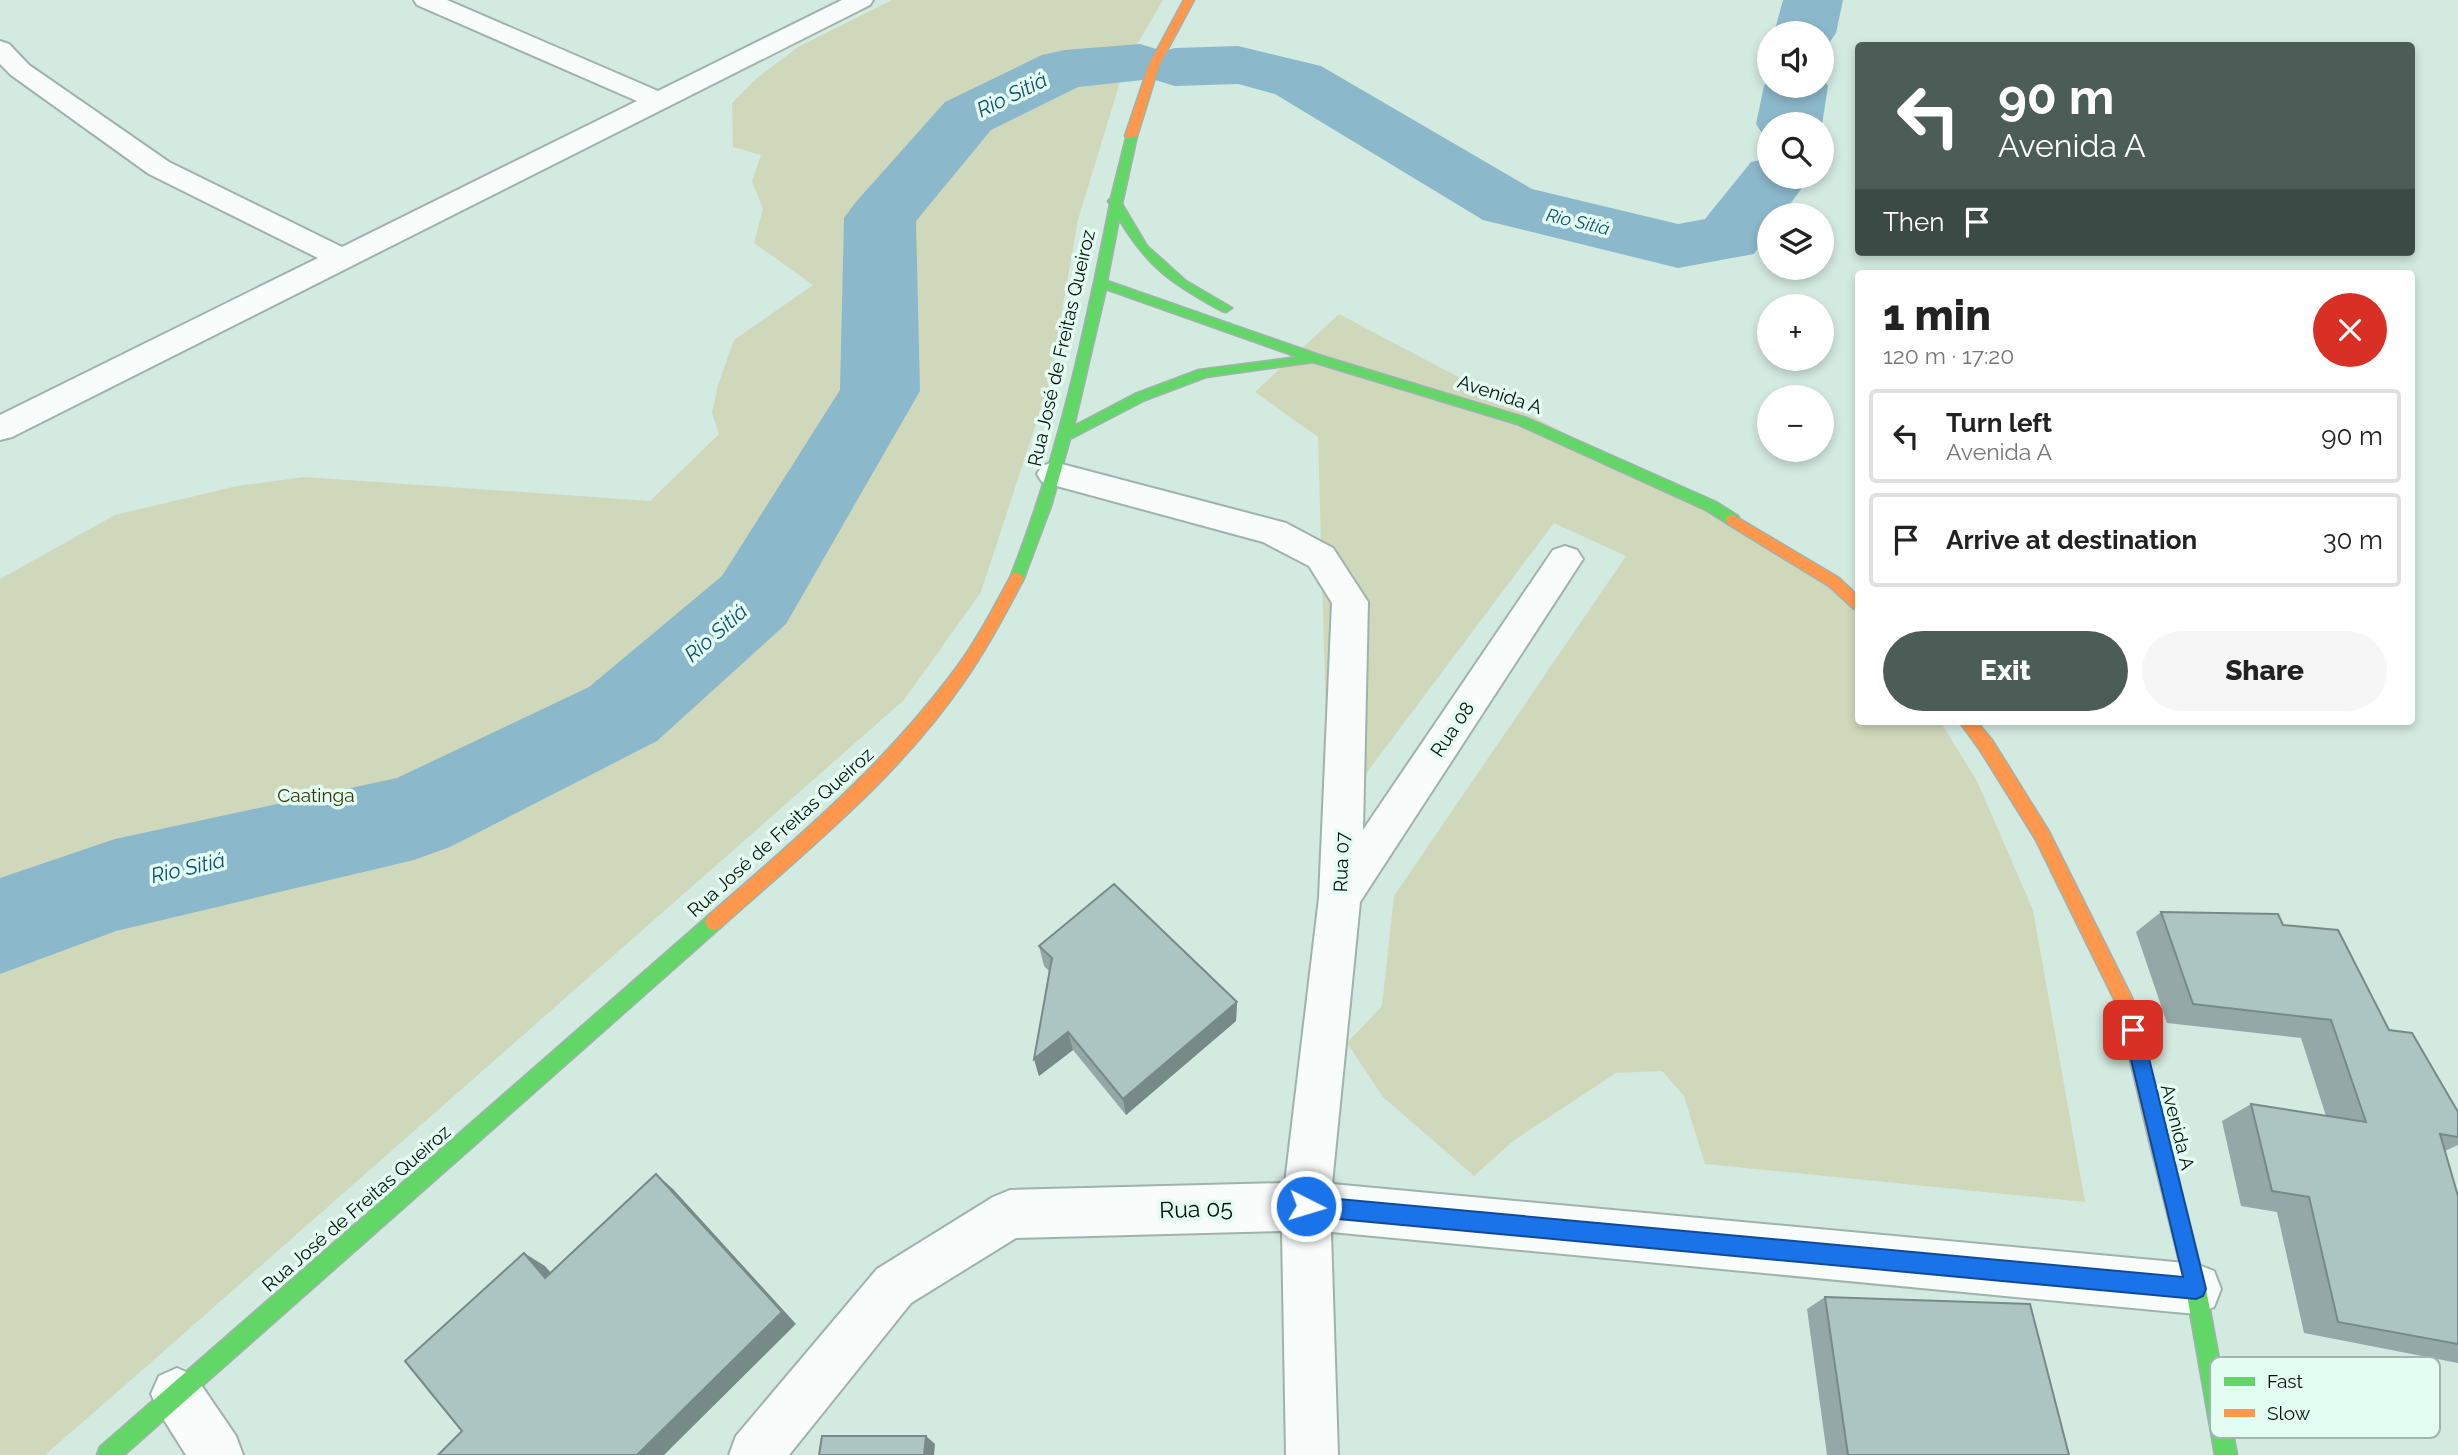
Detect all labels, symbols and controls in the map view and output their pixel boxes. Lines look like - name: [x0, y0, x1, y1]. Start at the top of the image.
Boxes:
- map controls: [1757, 21, 1834, 462]
- button: sound: [1757, 21, 1834, 98]
- water label: Rio Sitiá: [972, 67, 1051, 122]
- text: 90 m: [1998, 68, 2114, 125]
- icon: left: [1883, 70, 1974, 161]
- button: search: [1757, 112, 1834, 189]
- text: Avenida A: [1998, 127, 2146, 164]
- button: layers: [1757, 203, 1834, 280]
- icon: arrive: [1958, 203, 1996, 241]
- water label: Rio Sitiá: [1544, 204, 1612, 239]
- text: Then: [1883, 207, 1944, 237]
- street label: Rua José de Freitas Queiroz: [1023, 228, 1099, 468]
- text: 1 min: [1883, 291, 1991, 340]
- button: close: [2313, 293, 2387, 367]
- button: +: [1757, 294, 1834, 371]
- text: 120 m · 17:20: [1883, 342, 2014, 369]
- street label: Avenida A: [1455, 370, 1545, 418]
- button: −: [1757, 385, 1834, 462]
- text: Turn left: [1946, 408, 2052, 438]
- icon: left: [1887, 417, 1925, 455]
- text: 90 m: [2321, 421, 2383, 451]
- text: Avenida A: [1946, 438, 2052, 465]
- icon: arrive: [1887, 521, 1925, 559]
- text: Arrive at destination: [1946, 525, 2197, 555]
- text: 30 m: [2323, 525, 2383, 555]
- water label: Rio Sitiá: [679, 598, 752, 667]
- button: Exit: [1883, 631, 2128, 711]
- button: Share: [2142, 631, 2387, 711]
- street label: Rua 08: [1426, 697, 1478, 761]
- street label: Rua José de Freitas Queiroz: [683, 743, 877, 921]
- park label: Caatinga: [277, 784, 355, 806]
- street label: Rua 07: [1329, 831, 1353, 893]
- water label: Rio Sitiá: [148, 847, 227, 888]
- pin: [2103, 1000, 2163, 1060]
- icon: arrive: [2114, 1011, 2152, 1049]
- street label: Avenida A: [2157, 1082, 2199, 1172]
- street label: Rua José de Freitas Queiroz: [257, 1120, 455, 1296]
- position arrow: [1269, 1169, 1343, 1243]
- street label: Rua 05: [1159, 1194, 1233, 1223]
- legend: [2210, 1357, 2440, 1438]
- text: Fast: [2267, 1370, 2303, 1392]
- text: Slow: [2267, 1402, 2311, 1424]

